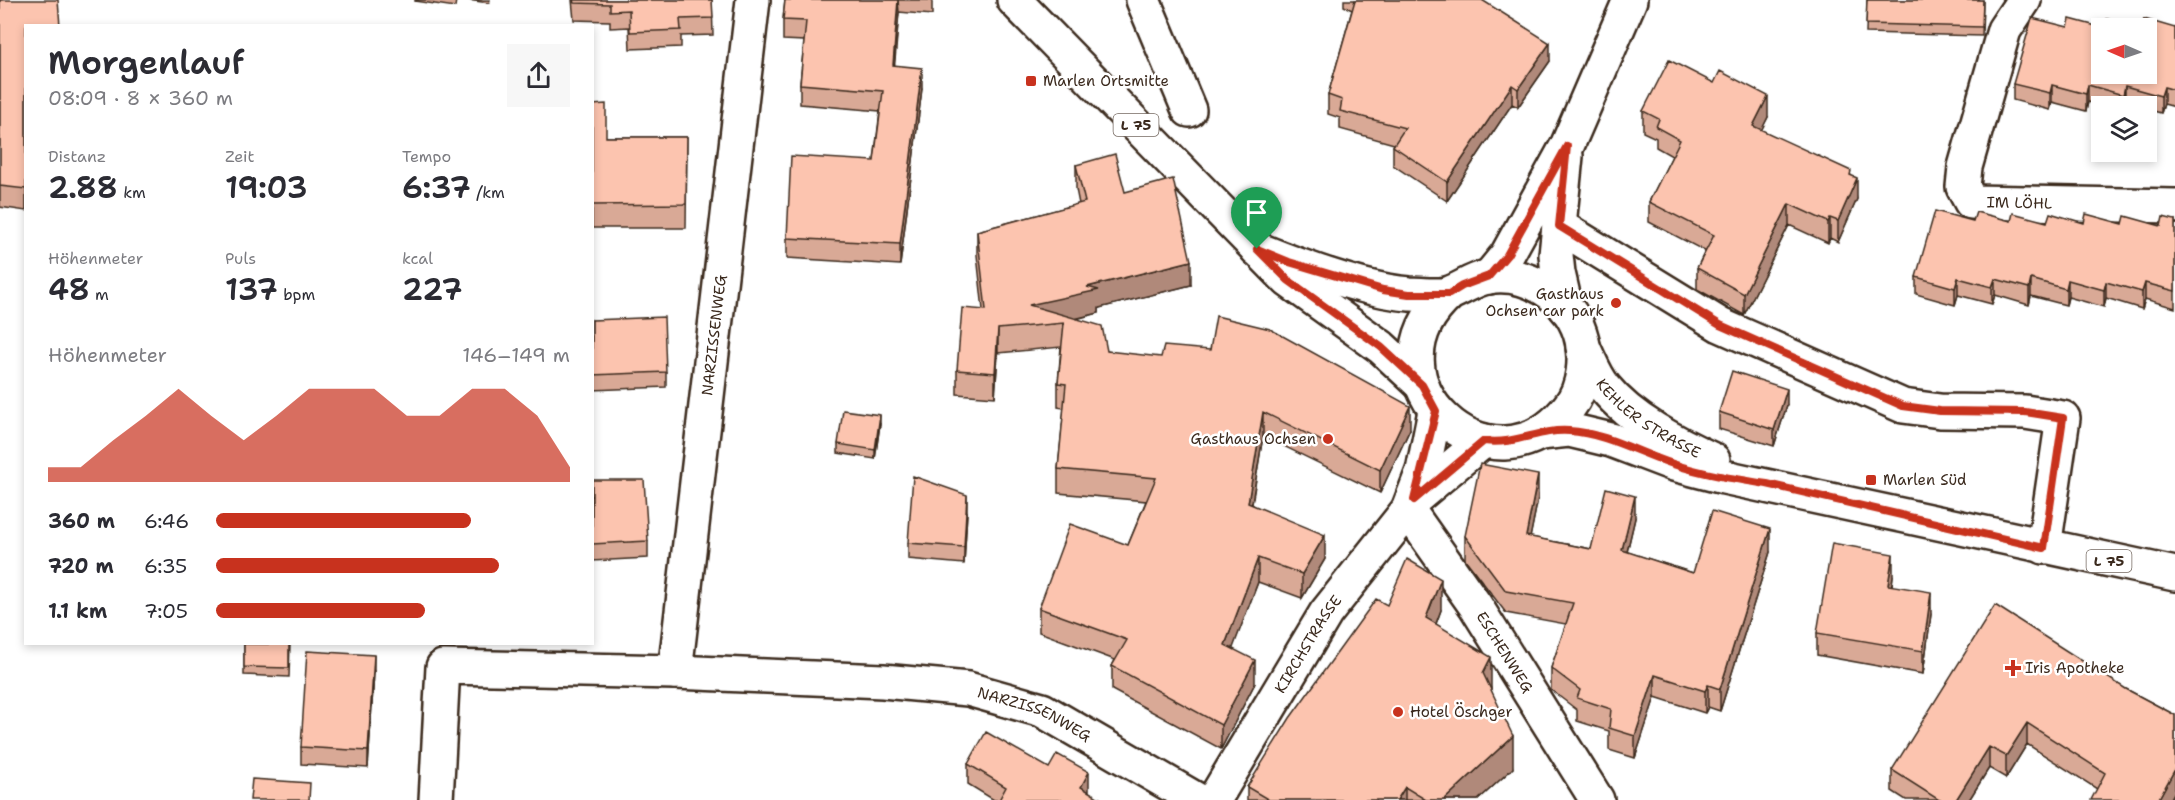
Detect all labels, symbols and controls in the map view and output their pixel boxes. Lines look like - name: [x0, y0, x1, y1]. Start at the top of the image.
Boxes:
- north arrow: [2091, 18, 2157, 84]
- map controls: [2091, 18, 2157, 162]
- text: Morgenlauf: [48, 40, 244, 85]
- button: share: [507, 44, 570, 107]
- place label: Marlen Ortsmitte: [1043, 71, 1169, 91]
- marker: Marlen Ortsmitte: [1024, 74, 1038, 88]
- text: 08:09 · 8 × 360 m: [48, 85, 233, 111]
- button: layers: [2091, 96, 2157, 162]
- road number: L 75: [1114, 114, 1158, 136]
- text: Distanz: [48, 146, 106, 167]
- text: Zeit: [225, 146, 254, 167]
- text: Tempo: [402, 146, 451, 167]
- text: 2.88: [48, 167, 118, 208]
- text: 19:03: [225, 167, 308, 208]
- text: 6:37: [402, 167, 471, 208]
- text: km: [118, 182, 146, 203]
- text: /km: [471, 182, 505, 203]
- pin: [1231, 187, 1282, 249]
- street label: IM LÖHL: [1986, 192, 2052, 214]
- icon: arrive: [1240, 196, 1273, 229]
- text: Höhenmeter: [48, 248, 143, 269]
- text: Puls: [225, 248, 256, 269]
- text: kcal: [402, 248, 433, 269]
- text: 48: [48, 269, 90, 310]
- text: 137: [225, 269, 278, 310]
- text: 227: [402, 269, 463, 310]
- street label: NARZISSENWEG: [697, 274, 731, 397]
- text: m: [90, 284, 109, 305]
- text: bpm: [278, 284, 315, 305]
- place label: Gasthaus Ochsen car park: [1486, 284, 1604, 321]
- marker: Gasthaus Ochsen car park: [1609, 296, 1623, 310]
- text: Höhenmeter: [48, 342, 167, 368]
- text: 146–149 m: [462, 342, 570, 368]
- street label: KEHLER STRASSE: [1591, 375, 1704, 463]
- place label: Gasthaus Ochsen: [1191, 429, 1316, 449]
- marker: Gasthaus Ochsen: [1321, 432, 1335, 446]
- place label: Marlen Süd: [1883, 470, 1967, 490]
- marker: Marlen Süd: [1864, 473, 1878, 487]
- text: 360 m: [48, 508, 115, 534]
- text: 6:46: [144, 508, 189, 534]
- road number: L 75: [2086, 550, 2132, 572]
- text: 720 m: [48, 553, 114, 579]
- text: 6:35: [144, 553, 187, 579]
- street label: KIRCHSTRASSE: [1270, 591, 1346, 697]
- text: 1.1 km: [48, 598, 107, 624]
- text: 7:05: [144, 598, 188, 624]
- street label: ESCHENWEG: [1472, 608, 1538, 697]
- place label: Iris Apotheke: [2025, 658, 2125, 678]
- marker: Iris Apotheke: [2006, 661, 2020, 675]
- street label: NARZISSENWEG: [975, 682, 1095, 746]
- place label: Hotel Öschger: [1410, 702, 1513, 722]
- marker: Hotel Öschger: [1391, 705, 1405, 719]

